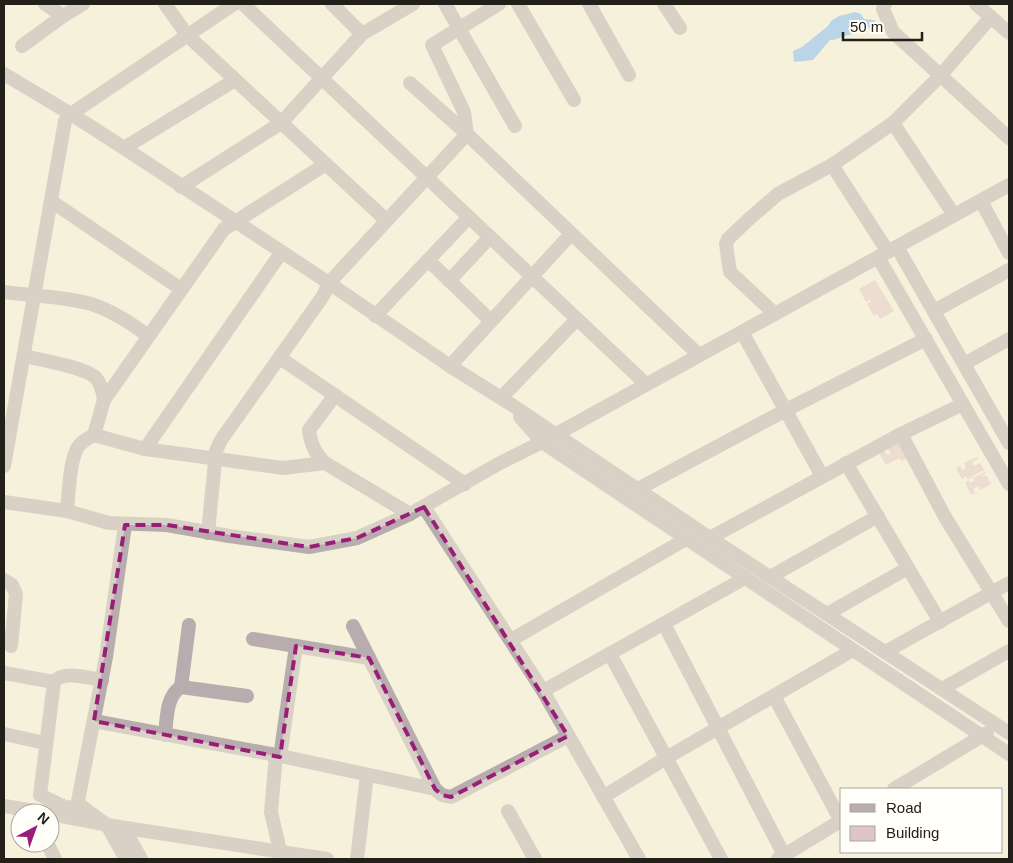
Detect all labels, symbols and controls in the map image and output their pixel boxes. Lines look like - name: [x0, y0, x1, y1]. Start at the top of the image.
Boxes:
- scale bar: [843, 10, 922, 42]
- text: 50 m: [850, 18, 883, 35]
- legend: [840, 788, 1003, 853]
- text: Road: [886, 799, 922, 816]
- north arrow: [10, 803, 60, 853]
- text: N: [34, 809, 53, 828]
- text: Building: [886, 824, 939, 841]

